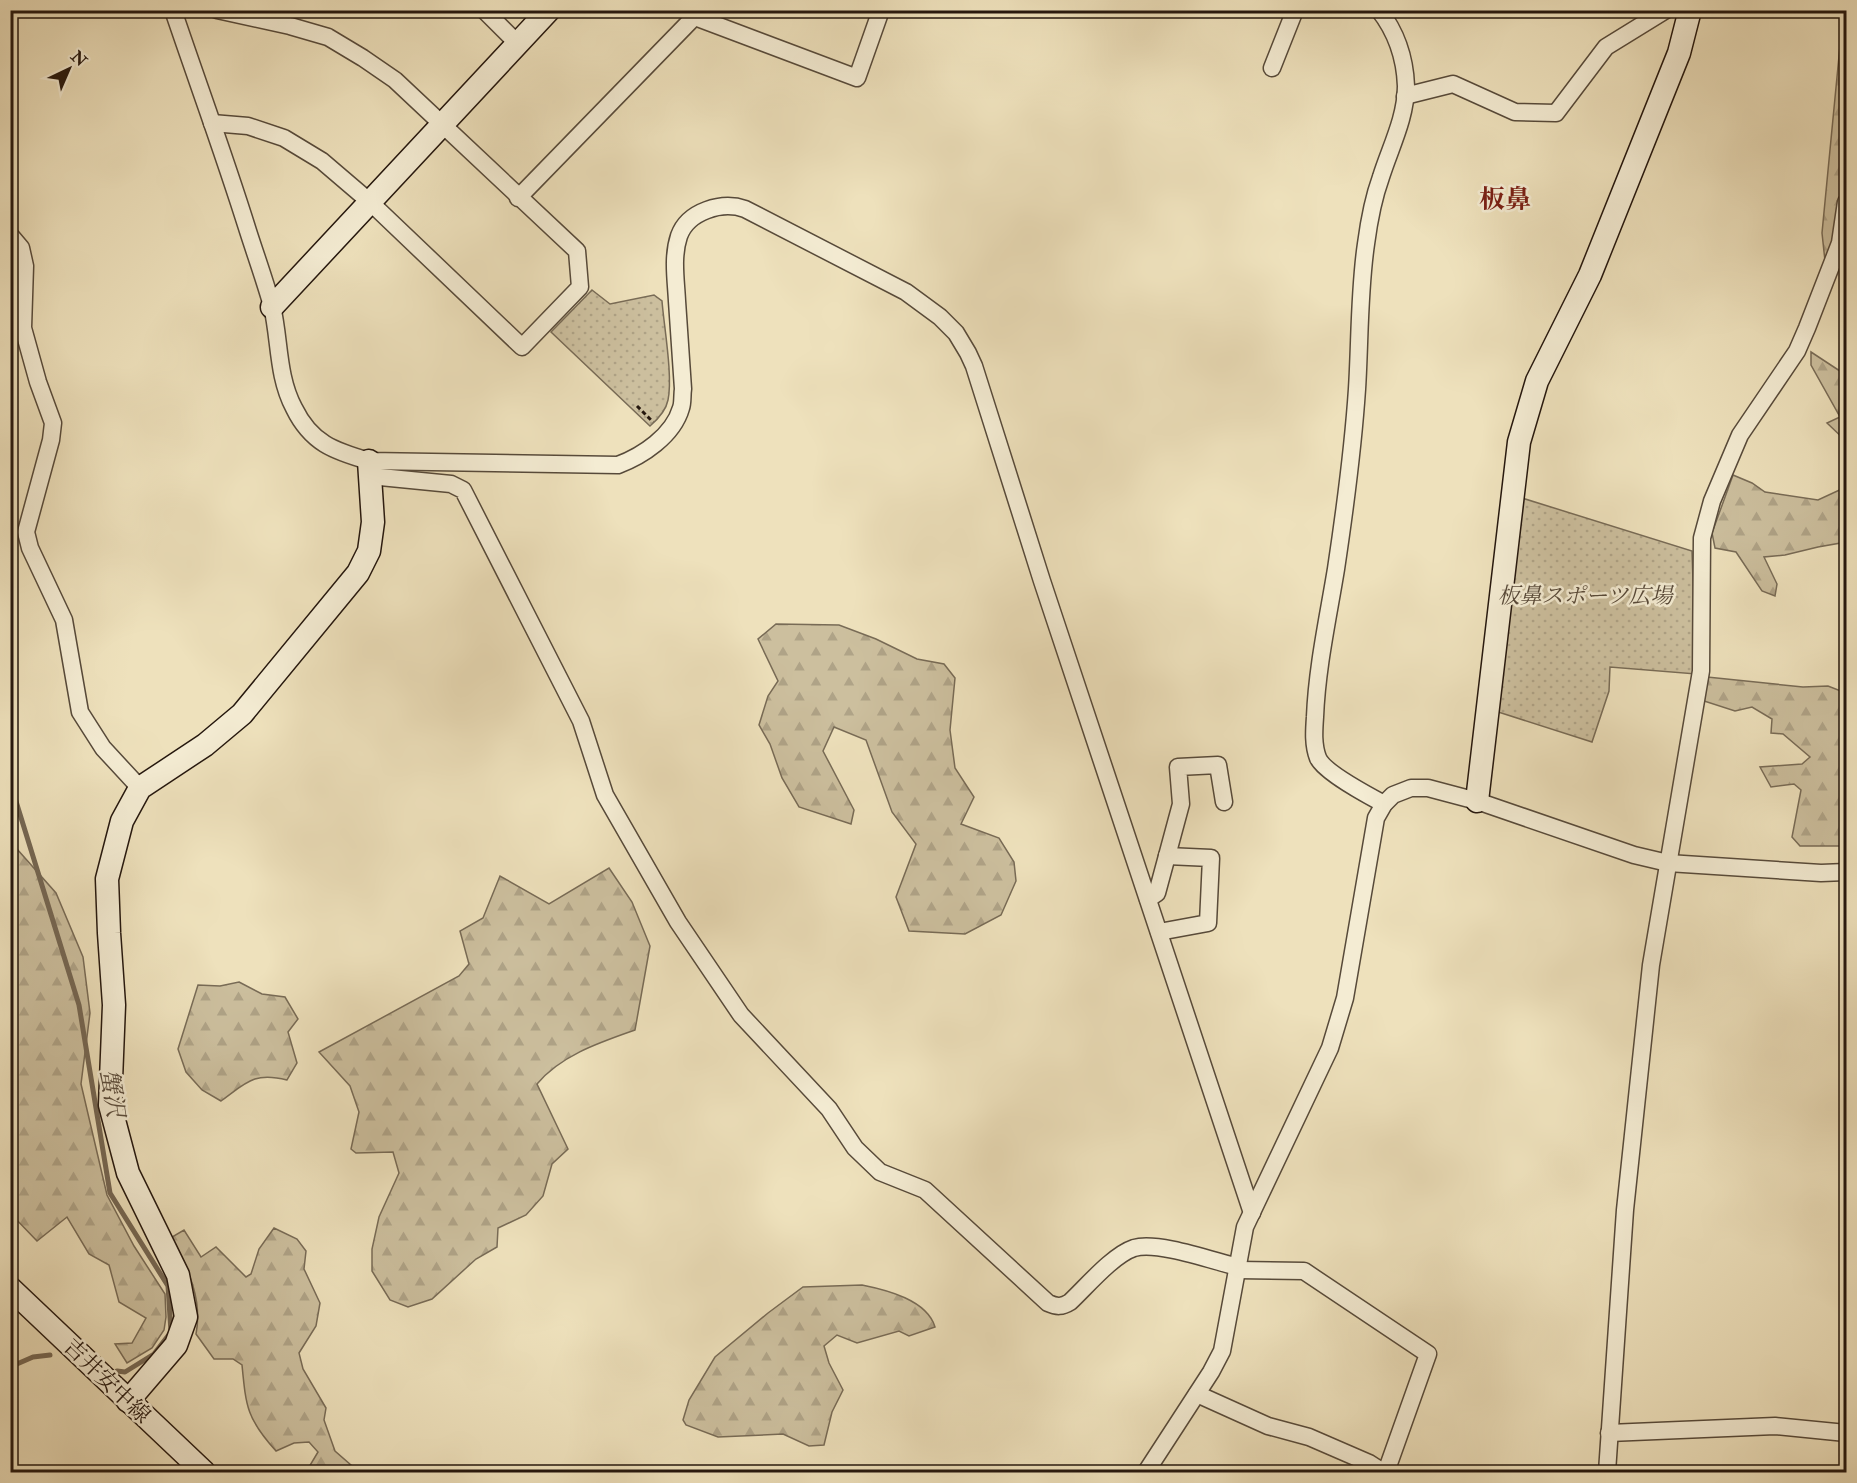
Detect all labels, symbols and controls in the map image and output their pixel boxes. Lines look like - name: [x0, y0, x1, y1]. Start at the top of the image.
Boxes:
- north arrow: [39, 39, 99, 99]
- text: N: [66, 46, 91, 72]
- district label: 板鼻: [1479, 184, 1531, 216]
- park label: 板鼻スポーツ広場: [1497, 582, 1675, 610]
- water label: 蟹沢: [93, 1067, 132, 1122]
- street label: 吉井安中線: [58, 1333, 156, 1429]

